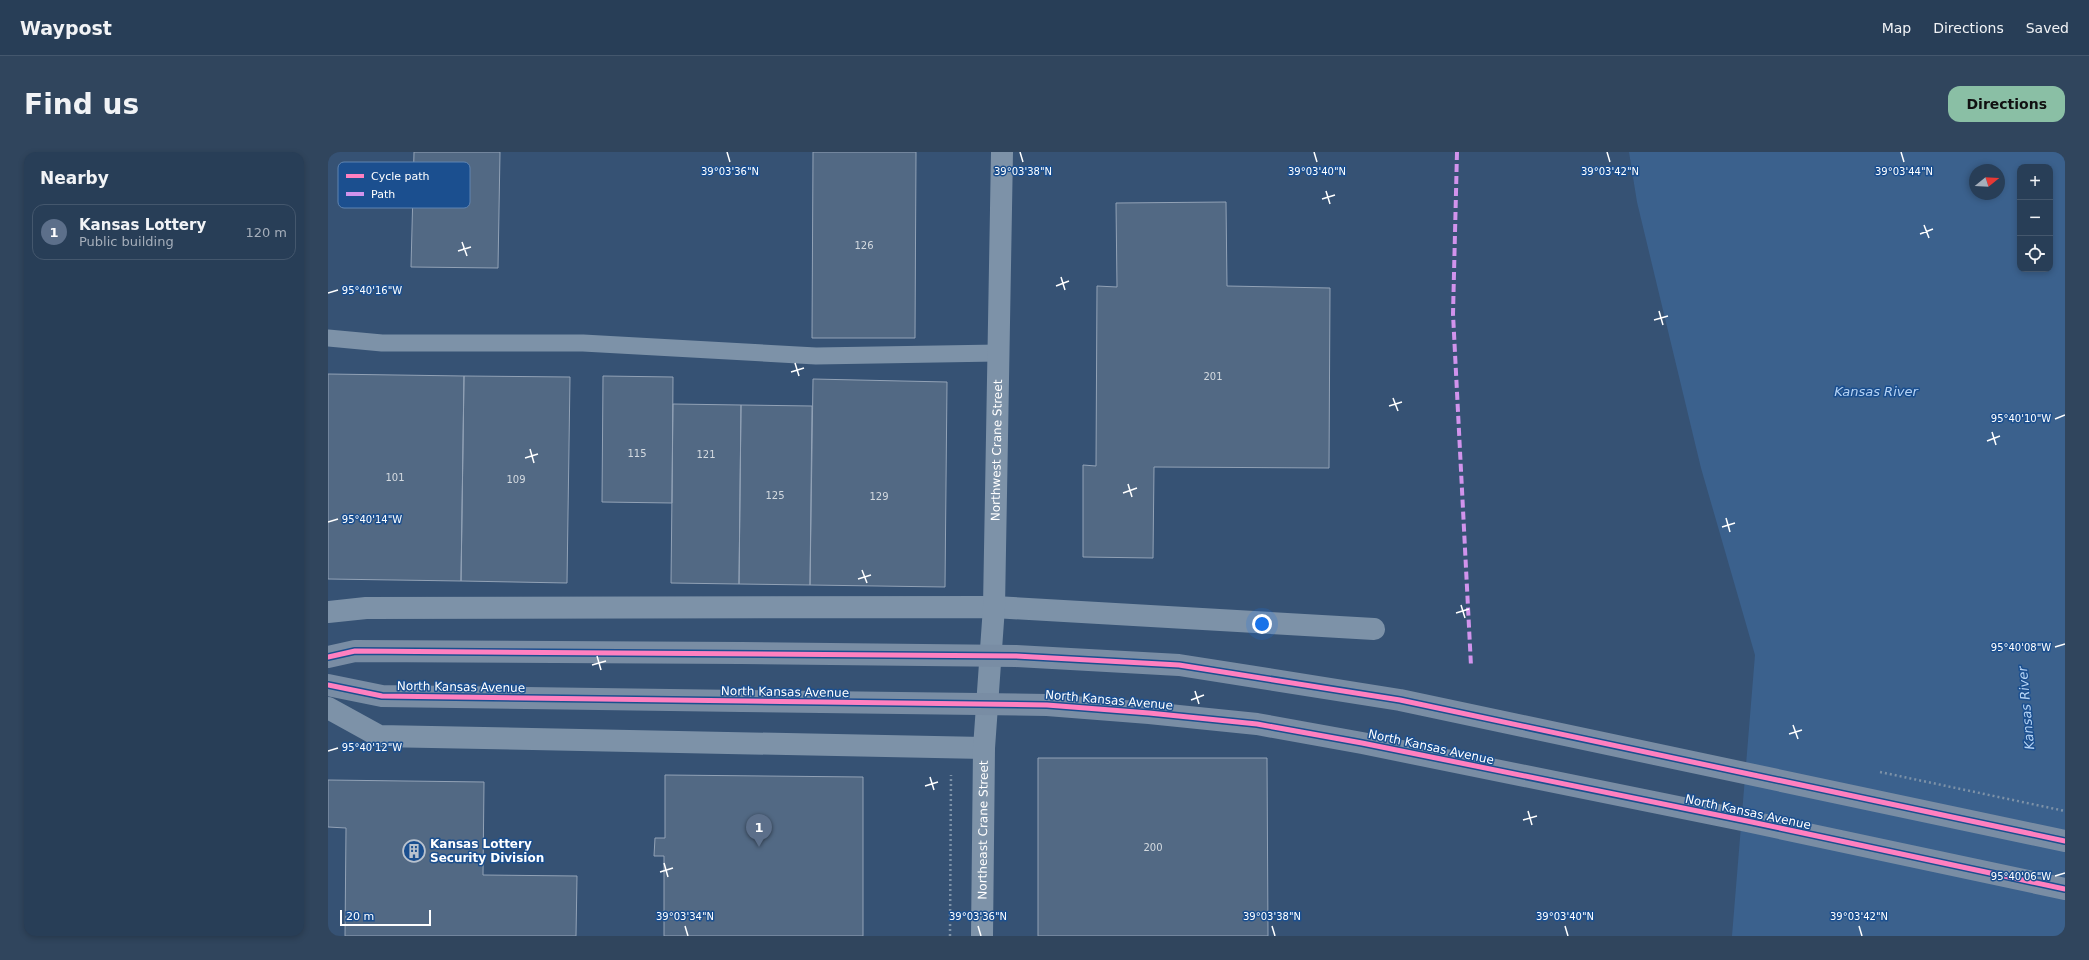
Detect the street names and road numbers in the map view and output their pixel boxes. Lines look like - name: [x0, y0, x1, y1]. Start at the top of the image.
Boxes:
- street label: Northwest Crane Street: [989, 379, 1005, 521]
- street label: North Kansas Avenue: [397, 679, 525, 695]
- street label: North Kansas Avenue: [721, 684, 849, 700]
- street label: North Kansas Avenue: [1045, 687, 1173, 713]
- street label: North Kansas Avenue: [1367, 727, 1495, 767]
- street label: Northeast Crane Street: [975, 760, 991, 900]
- street label: North Kansas Avenue: [1684, 792, 1812, 832]

